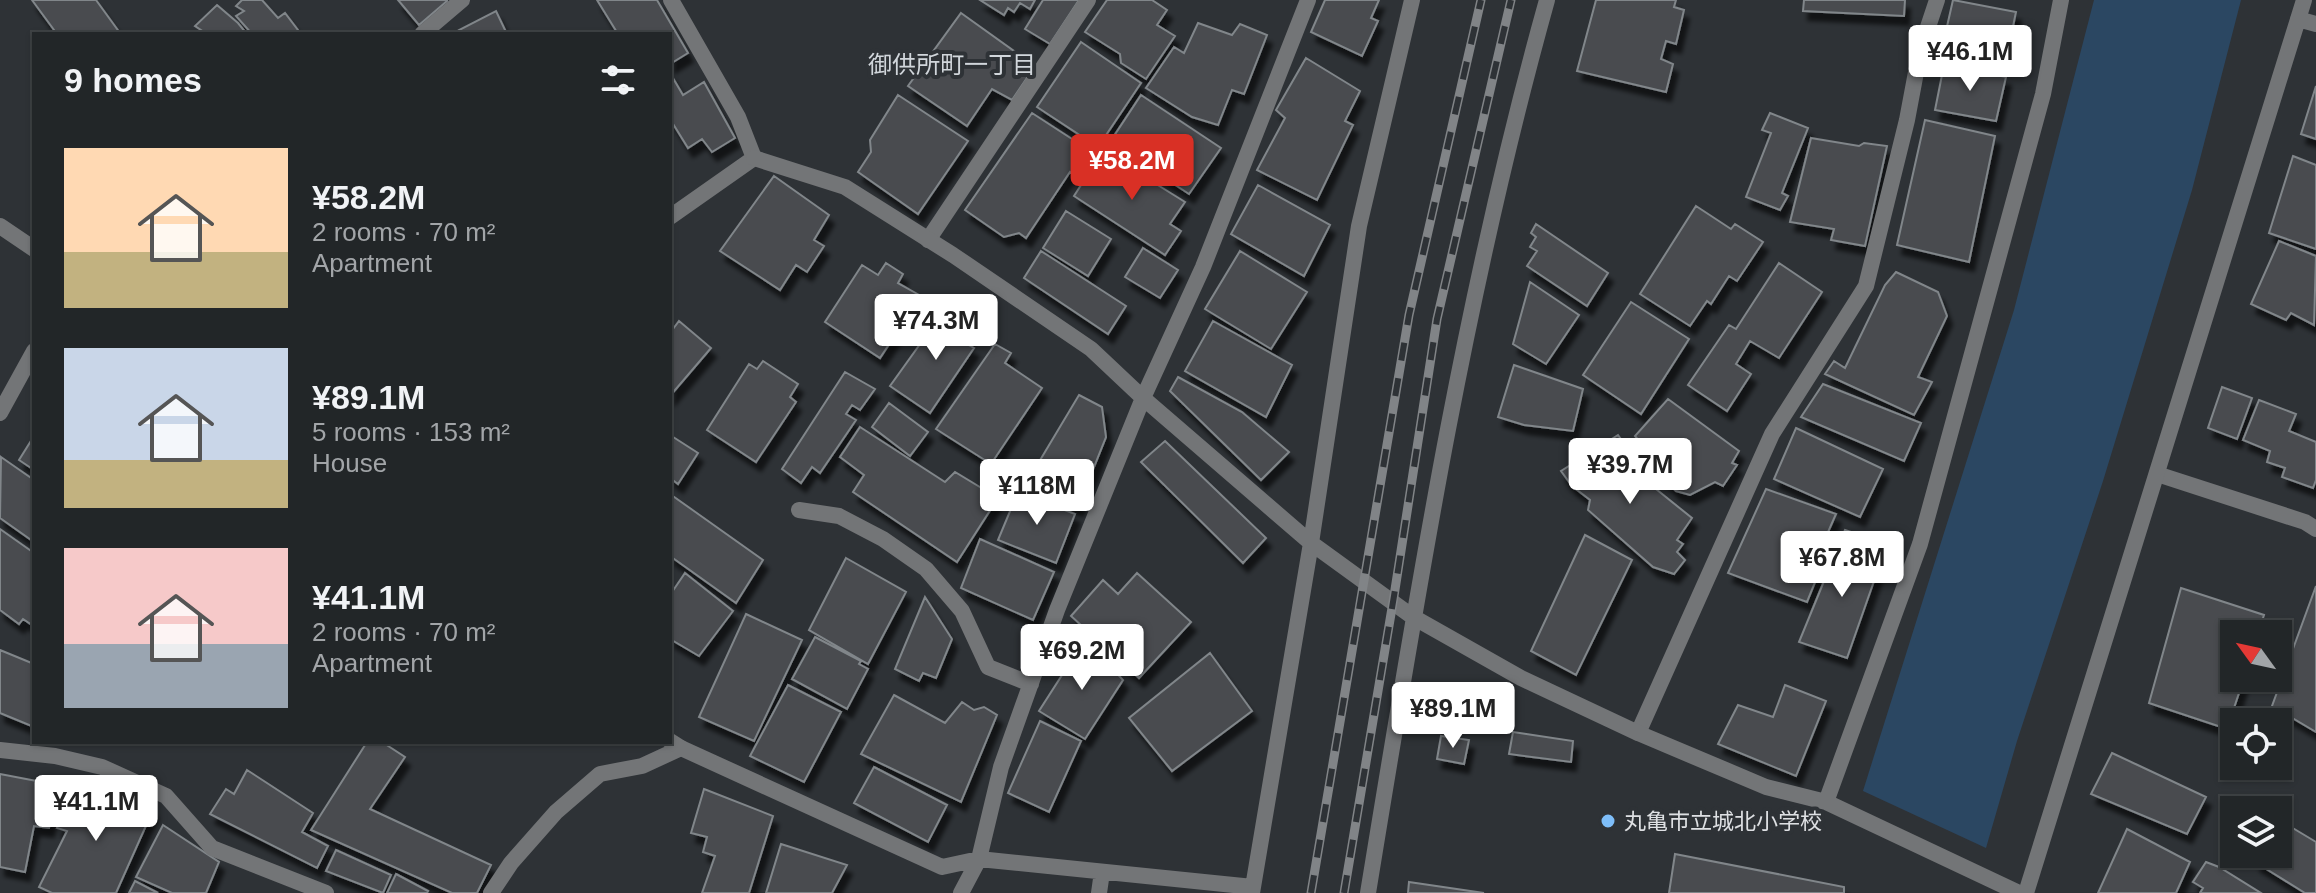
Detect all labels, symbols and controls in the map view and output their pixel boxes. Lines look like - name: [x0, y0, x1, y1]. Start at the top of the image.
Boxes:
- pin: ¥46.1M: [1905, 25, 2035, 93]
- text: ¥46.1M: [1927, 36, 2013, 66]
- district label: 御供所町一丁目: [868, 51, 1036, 78]
- icon: filters: [596, 58, 640, 102]
- text: 9 homes: [64, 61, 202, 99]
- pin: ¥58.2M: [1067, 134, 1197, 202]
- text: ¥58.2M: [1089, 145, 1175, 175]
- text: ¥58.2M: [312, 178, 425, 216]
- icon: home: [128, 180, 224, 276]
- text: 2 rooms · 70 m²: [312, 217, 496, 247]
- text: Apartment: [312, 248, 432, 278]
- pin: ¥74.3M: [871, 294, 1001, 362]
- text: ¥74.3M: [893, 305, 979, 335]
- text: ¥89.1M: [312, 378, 425, 416]
- icon: home: [128, 380, 224, 476]
- text: 5 rooms · 153 m²: [312, 417, 510, 447]
- pin: ¥39.7M: [1565, 438, 1695, 506]
- text: House: [312, 448, 387, 478]
- text: ¥39.7M: [1587, 449, 1673, 479]
- pin: ¥118M: [981, 459, 1093, 527]
- text: ¥118M: [998, 470, 1076, 500]
- pin: ¥67.8M: [1777, 531, 1907, 599]
- text: ¥67.8M: [1799, 542, 1885, 572]
- text: ¥41.1M: [312, 578, 425, 616]
- icon: home: [128, 580, 224, 676]
- text: 2 rooms · 70 m²: [312, 617, 496, 647]
- north arrow: [2220, 620, 2292, 692]
- map controls: [2220, 620, 2292, 868]
- pin: ¥69.2M: [1017, 624, 1147, 692]
- text: ¥69.2M: [1039, 635, 1125, 665]
- text: Apartment: [312, 648, 432, 678]
- pin: ¥89.1M: [1388, 682, 1518, 750]
- text: ¥89.1M: [1410, 693, 1496, 723]
- button: locate: [2220, 708, 2292, 780]
- pin: ¥41.1M: [31, 775, 161, 843]
- text: ¥41.1M: [53, 786, 139, 816]
- button: layers: [2220, 796, 2292, 868]
- place label: 丸亀市立城北小学校: [1624, 809, 1822, 834]
- marker: 丸亀市立城北小学校: [1599, 812, 1617, 830]

